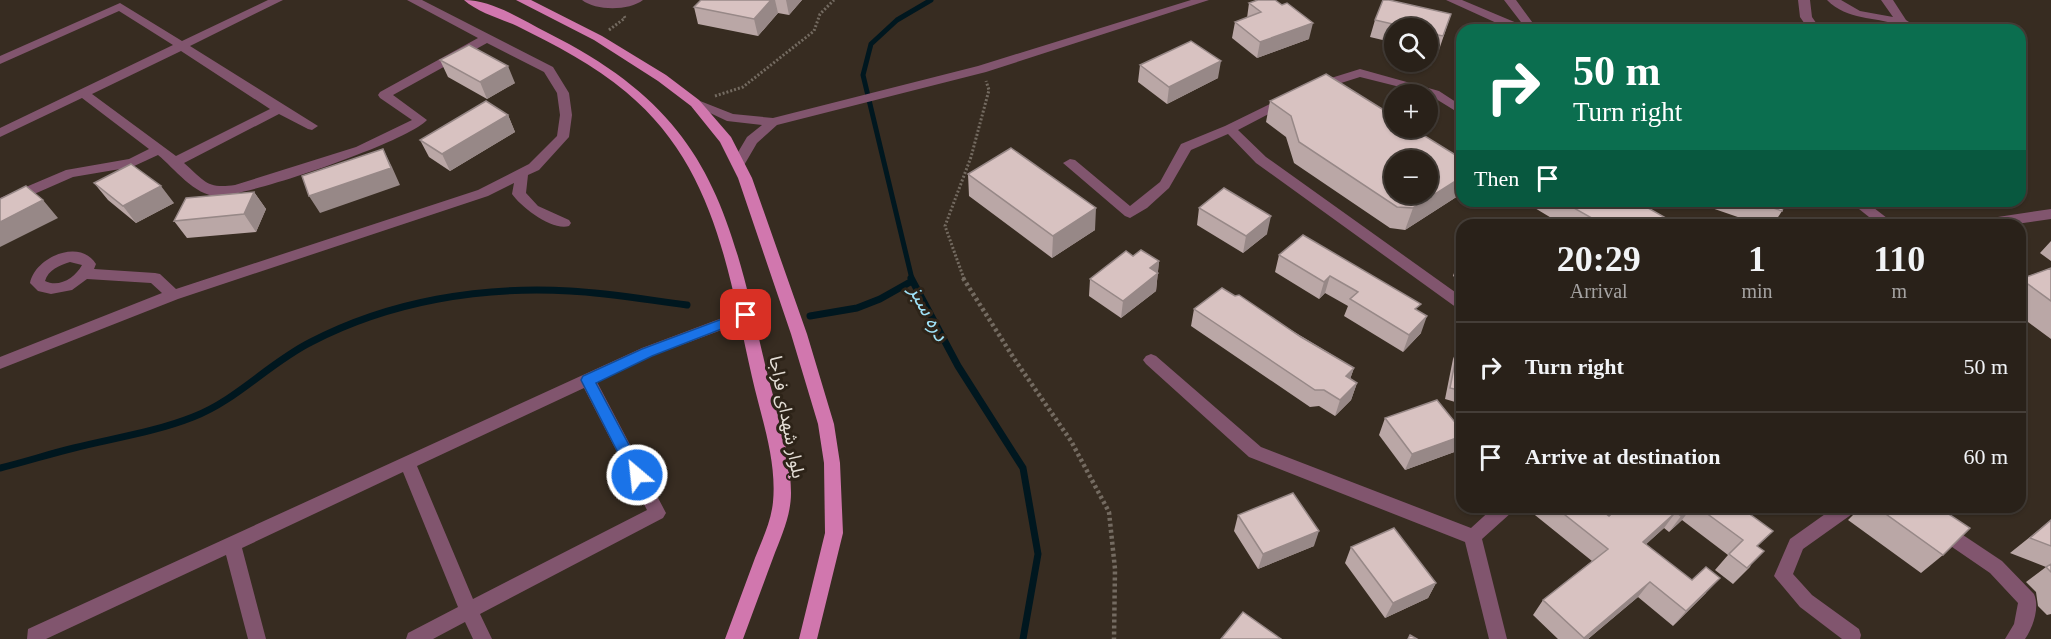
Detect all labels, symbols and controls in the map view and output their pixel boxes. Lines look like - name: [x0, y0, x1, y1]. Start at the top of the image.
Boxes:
- map controls: [1384, 18, 1438, 204]
- button: search: [1384, 18, 1438, 72]
- icon: right: [1474, 48, 1552, 126]
- text: 50 m: [1573, 48, 1661, 94]
- button: +: [1384, 84, 1438, 138]
- text: Turn right: [1573, 97, 1682, 127]
- button: −: [1384, 150, 1438, 204]
- icon: arrive: [1531, 162, 1564, 195]
- text: Then: [1474, 166, 1519, 191]
- text: 20:29: [1557, 239, 1641, 279]
- text: 1: [1748, 239, 1766, 279]
- text: 110: [1873, 239, 1925, 279]
- water label: دره سبز: [903, 280, 953, 345]
- text: Arrival: [1570, 280, 1628, 302]
- text: min: [1741, 280, 1773, 302]
- text: m: [1891, 280, 1907, 302]
- pin: [720, 289, 771, 340]
- icon: arrive: [729, 298, 762, 331]
- icon: right: [1474, 351, 1507, 384]
- street label: بلوار شهدای فراجا: [764, 354, 809, 480]
- text: Turn right: [1525, 354, 1624, 379]
- text: 50 m: [1963, 354, 2008, 379]
- icon: arrive: [1474, 441, 1507, 474]
- position arrow: [605, 443, 669, 507]
- text: Arrive at destination: [1525, 444, 1721, 469]
- text: 60 m: [1963, 444, 2008, 469]

